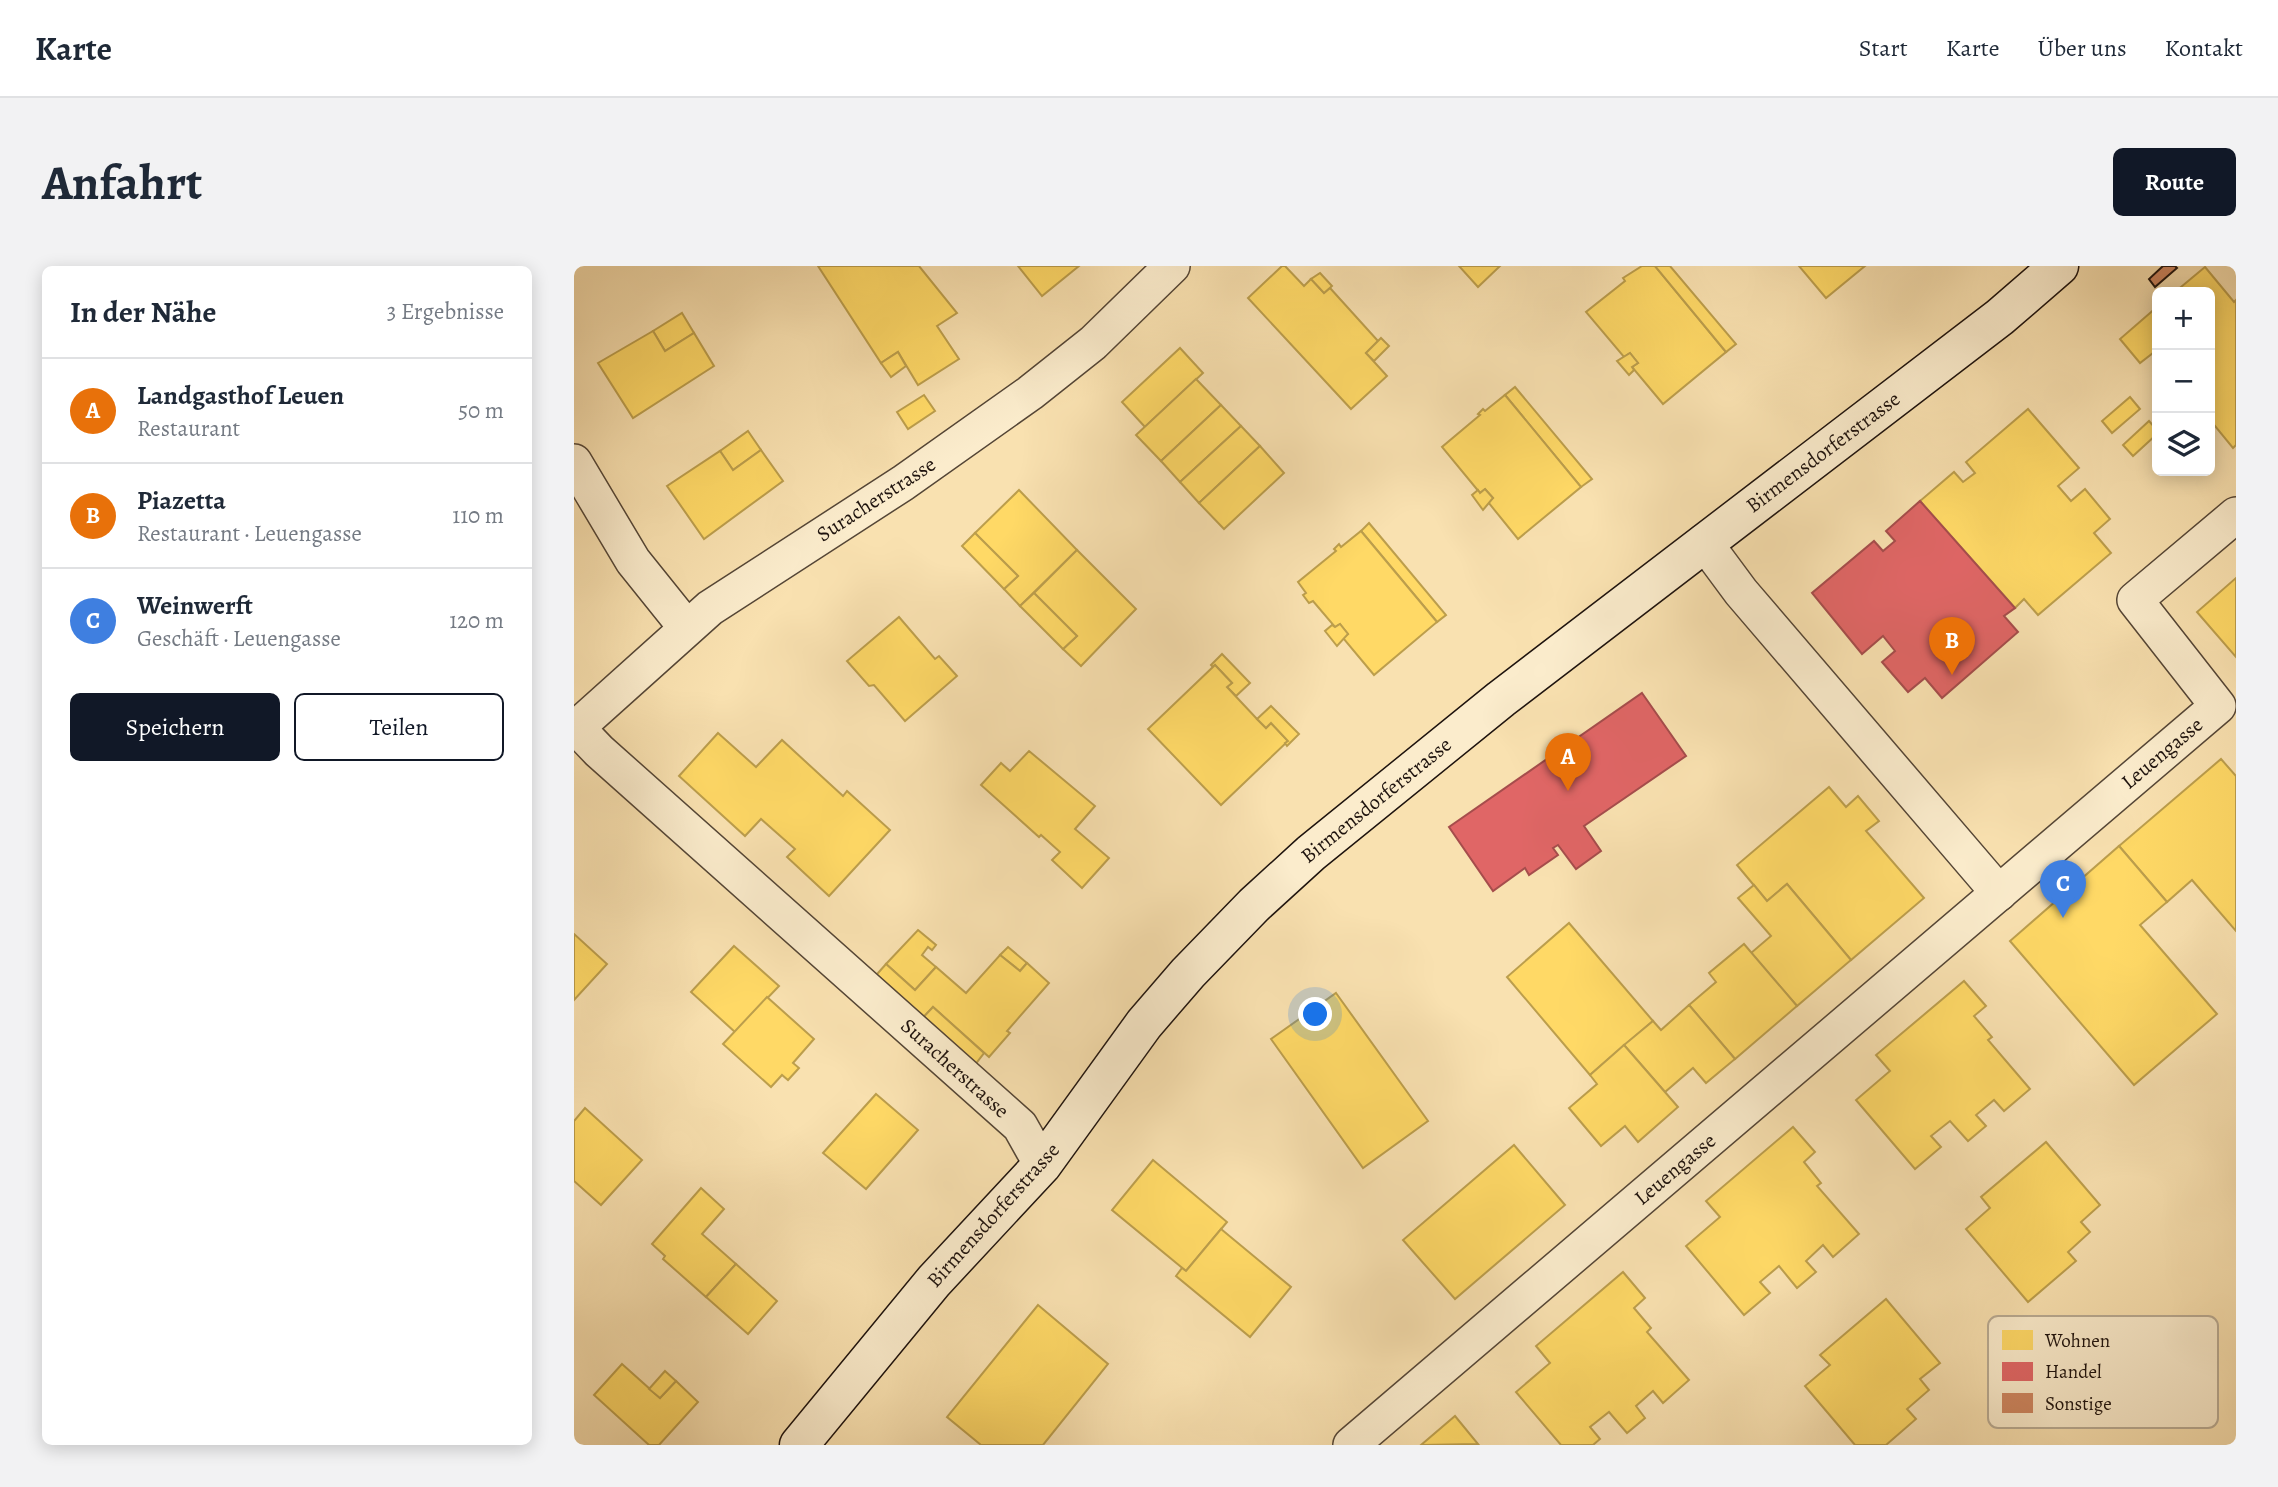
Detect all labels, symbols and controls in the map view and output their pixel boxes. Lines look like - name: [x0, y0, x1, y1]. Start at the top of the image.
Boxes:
- text: Karte: [35, 26, 112, 71]
- text: Start: [1859, 32, 1908, 64]
- text: Karte: [1946, 32, 2000, 64]
- text: Über uns: [2038, 32, 2127, 64]
- text: Kontakt: [2165, 32, 2243, 64]
- button: Route: [2113, 148, 2236, 216]
- text: Anfahrt: [42, 149, 202, 216]
- map controls: [2152, 287, 2215, 476]
- button: +: [2152, 287, 2215, 350]
- text: In der Nähe: [70, 292, 216, 332]
- text: 3 Ergebnisse: [387, 296, 504, 327]
- button: −: [2152, 350, 2215, 413]
- text: Landgasthof Leuen: [137, 378, 344, 413]
- street label: Birmensdorferstrasse: [1740, 385, 1906, 519]
- text: A: [86, 395, 100, 426]
- text: 50 m: [458, 395, 504, 426]
- text: Restaurant: [137, 413, 240, 444]
- button: layers: [2152, 413, 2215, 476]
- street label: Suracherstrasse: [811, 450, 941, 548]
- text: Piazetta: [137, 483, 226, 518]
- text: B: [86, 500, 100, 531]
- text: 110 m: [452, 500, 504, 531]
- text: Restaurant · Leuengasse: [137, 518, 362, 549]
- text: Weinwerft: [137, 588, 253, 623]
- text: C: [86, 605, 100, 636]
- text: 120 m: [449, 605, 504, 636]
- pin: B: [1929, 617, 1975, 675]
- text: Geschäft · Leuengasse: [137, 623, 341, 654]
- button: Speichern: [70, 693, 280, 761]
- button: Teilen: [294, 693, 504, 761]
- street label: Leuengasse: [2115, 711, 2209, 795]
- street label: Birmensdorferstrasse: [1295, 731, 1457, 869]
- pin: A: [1545, 733, 1591, 791]
- pin: C: [2040, 860, 2086, 918]
- your location: [1298, 997, 1332, 1031]
- street label: Suracherstrasse: [895, 1012, 1015, 1124]
- street label: Leuengasse: [1628, 1127, 1722, 1211]
- street label: Birmensdorferstrasse: [920, 1136, 1066, 1294]
- legend: [1988, 1316, 2218, 1428]
- text: Wohnen: [2044, 1328, 2110, 1354]
- text: Handel: [2045, 1359, 2102, 1385]
- text: Sonstige: [2045, 1391, 2112, 1417]

